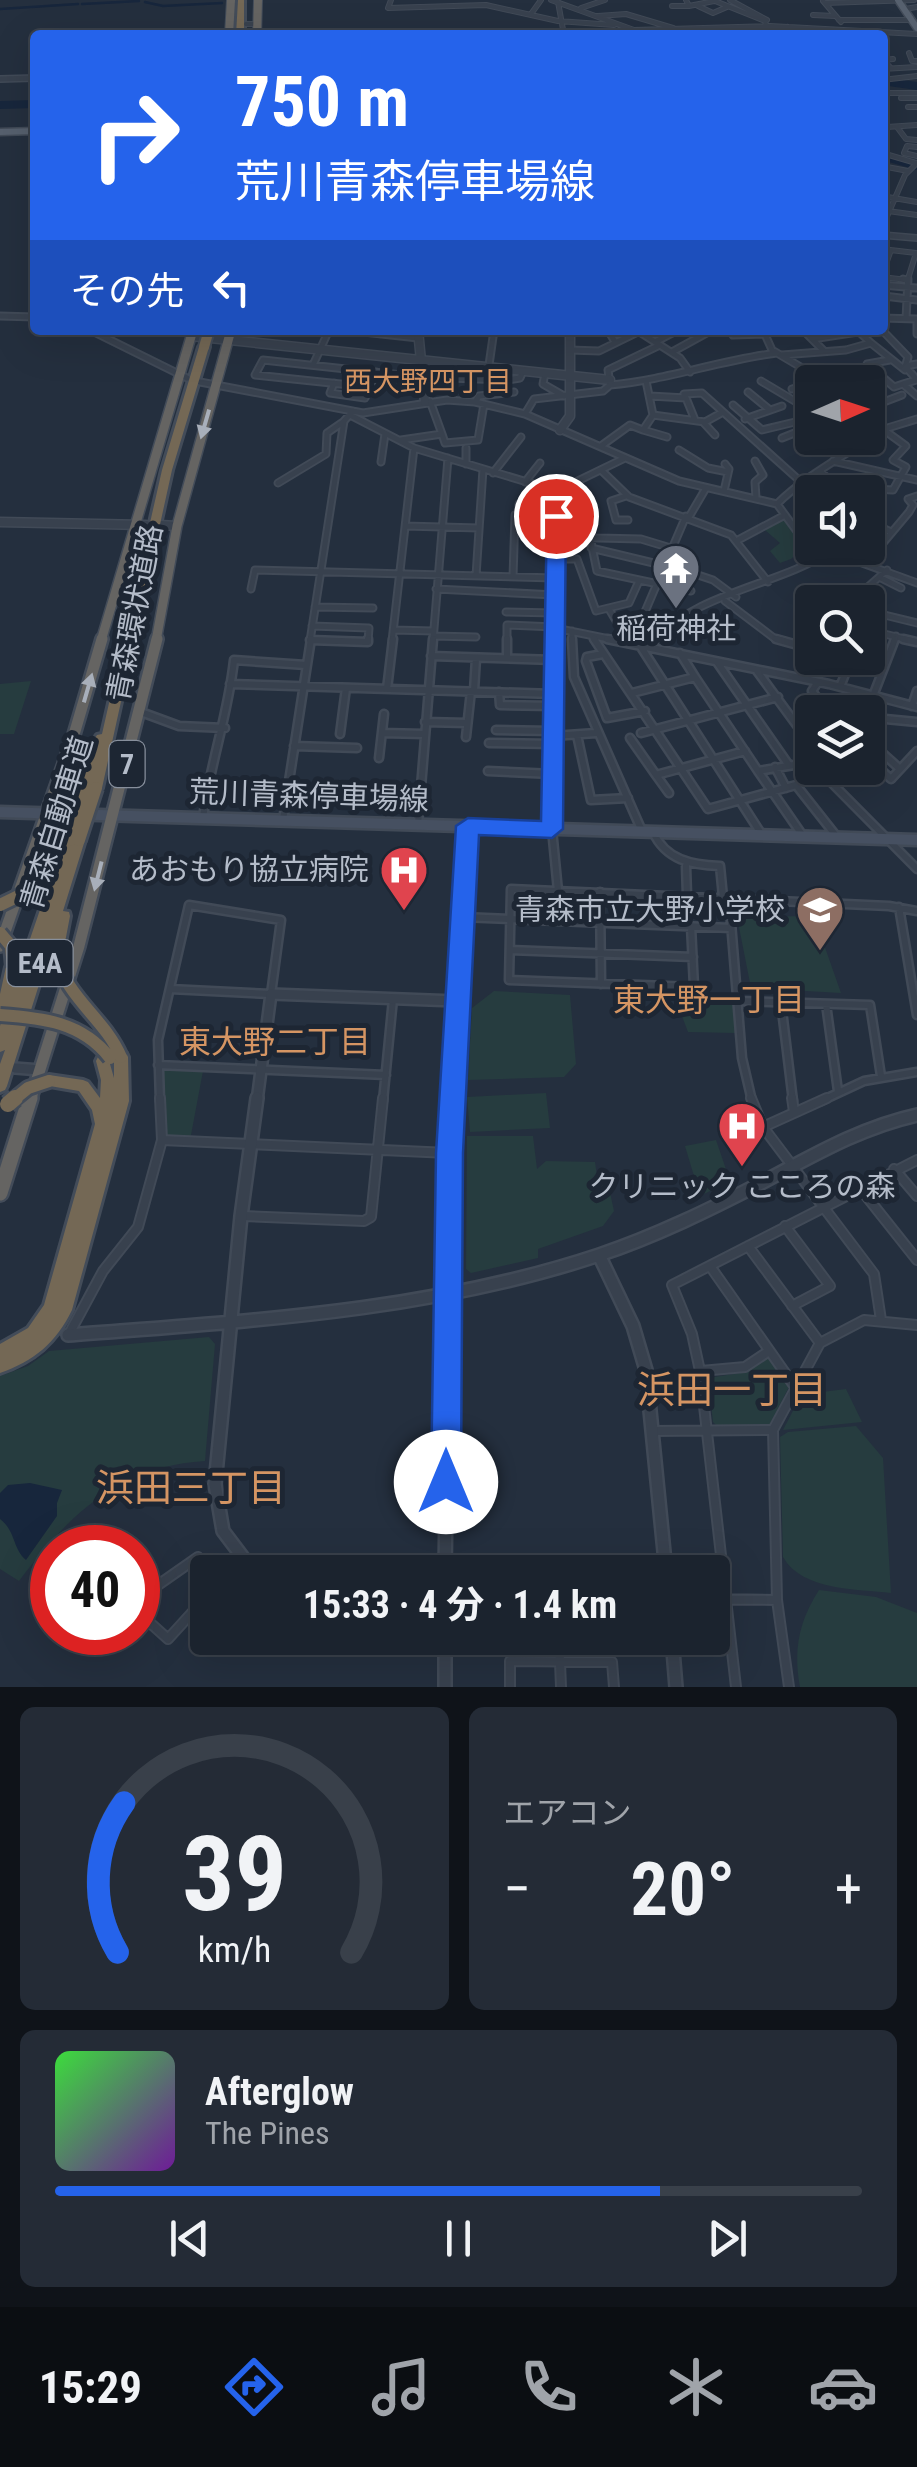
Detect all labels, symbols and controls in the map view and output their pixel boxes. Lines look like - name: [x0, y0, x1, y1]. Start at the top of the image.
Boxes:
- text: 750 m: [235, 61, 409, 143]
- icon: right: [70, 70, 200, 200]
- text: 荒川青森停車場線: [235, 155, 595, 208]
- icon: left: [204, 260, 259, 315]
- text: その先: [70, 269, 184, 313]
- district label: 西大野四丁目: [344, 365, 512, 398]
- north arrow: [795, 365, 885, 455]
- map controls: [795, 365, 885, 785]
- one-way arrow: [197, 409, 212, 440]
- pin: [514, 474, 599, 559]
- button: sound: [795, 475, 885, 565]
- icon: arrive: [529, 489, 584, 544]
- street label: 青森環状道路: [100, 521, 169, 705]
- temple icon: 稲荷神社: [650, 542, 702, 610]
- button: search: [795, 585, 885, 675]
- place label: 稲荷神社: [616, 611, 736, 646]
- one-way arrow: [81, 672, 96, 703]
- button: layers: [795, 695, 885, 785]
- street label: 青森自動車道: [13, 732, 100, 914]
- road number: 7: [110, 741, 144, 787]
- street label: 荒川青森停車場線: [188, 774, 430, 817]
- hospital icon: あおもり協立病院: [378, 844, 430, 912]
- place label: あおもり協立病院: [129, 852, 369, 887]
- one-way arrow: [89, 861, 105, 892]
- school or university icon: 青森市立大野小学校: [794, 884, 846, 952]
- place label: 青森市立大野小学校: [515, 892, 785, 927]
- road number: E4A: [8, 940, 72, 986]
- district label: 東大野一丁目: [613, 981, 805, 1019]
- district label: 東大野二丁目: [179, 1023, 371, 1061]
- hospital icon: クリニック こころの森: [716, 1100, 768, 1168]
- place label: クリニック こころの森: [589, 1169, 895, 1204]
- district label: 浜田一丁目: [637, 1368, 827, 1412]
- position arrow: [394, 1430, 498, 1534]
- district label: 浜田三丁目: [96, 1466, 286, 1510]
- speed limit sign: 40: [30, 1525, 160, 1655]
- text: 15:33 · 4 分 · 1.4 km: [303, 1583, 617, 1627]
- text: エアコン: [504, 1794, 632, 1832]
- text: 39: [182, 1814, 287, 1935]
- text: 20°: [630, 1845, 735, 1933]
- text: −: [504, 1857, 531, 1921]
- text: +: [835, 1857, 862, 1921]
- text: km/h: [197, 1929, 271, 1971]
- text: Afterglow: [205, 2070, 354, 2114]
- text: The Pines: [205, 2114, 330, 2152]
- icon: previous: [162, 2211, 217, 2266]
- icon: pause: [431, 2211, 486, 2266]
- icon: next: [700, 2211, 755, 2266]
- icon: directions: [219, 2352, 289, 2422]
- icon: music: [366, 2352, 436, 2422]
- icon: phone: [514, 2352, 584, 2422]
- icon: climate: [661, 2352, 731, 2422]
- icon: car: [808, 2352, 878, 2422]
- text: 15:29: [39, 2361, 142, 2414]

